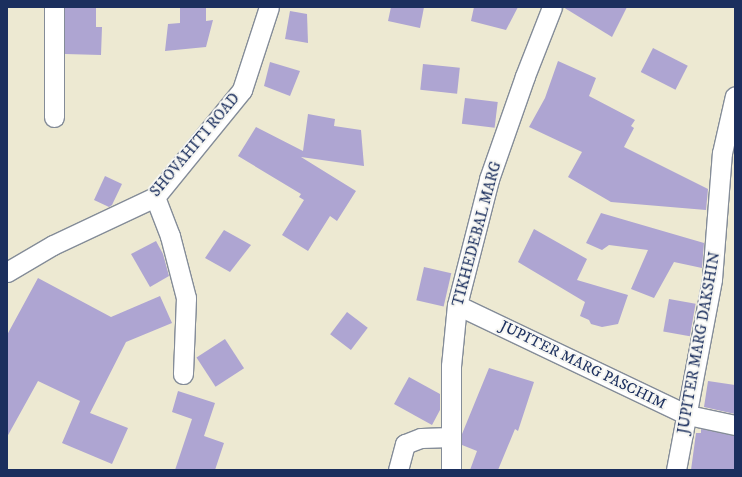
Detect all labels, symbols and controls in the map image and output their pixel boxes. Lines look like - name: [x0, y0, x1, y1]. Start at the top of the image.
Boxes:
- street label: SHOVAHITI ROAD: [146, 89, 244, 201]
- street label: TIKHEDEBAL MARG: [449, 159, 505, 309]
- street label: JUPITER MARG DAKSHIN: [674, 251, 724, 435]
- street label: JUPITER MARG PASCHIM: [497, 317, 669, 413]

